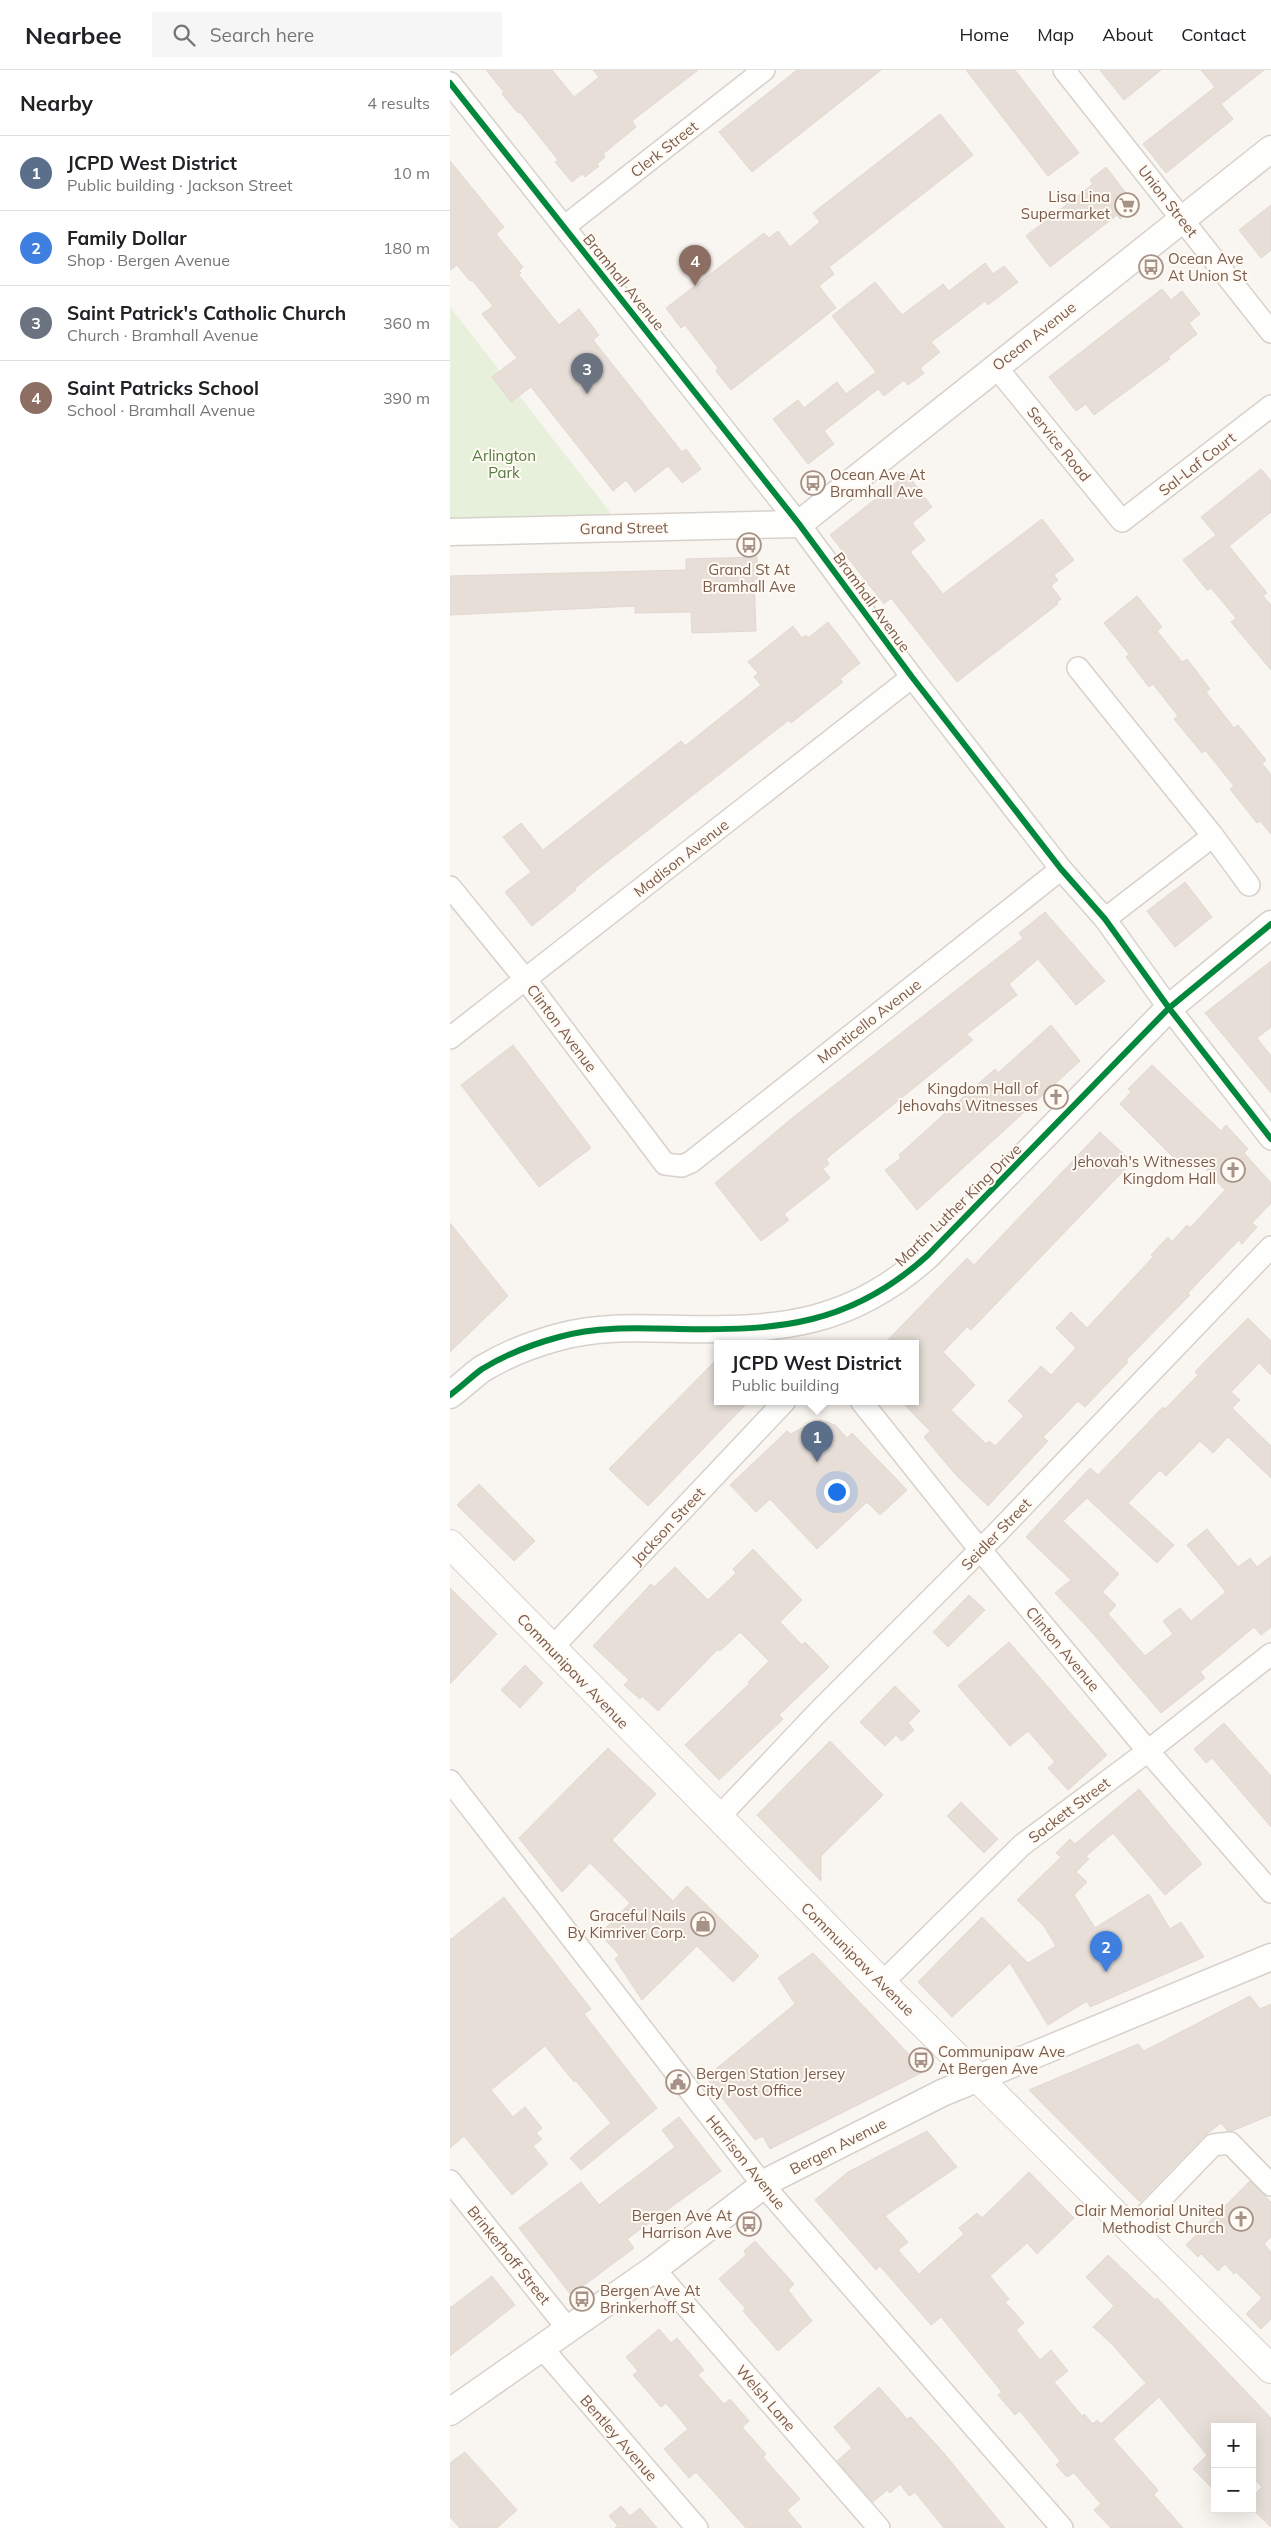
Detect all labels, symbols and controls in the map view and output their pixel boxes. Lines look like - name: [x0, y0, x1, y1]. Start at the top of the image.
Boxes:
- search box: [152, 12, 502, 57]
- text: Nearbee: [25, 20, 122, 50]
- icon: search: [170, 21, 198, 49]
- text: Search here: [210, 23, 314, 47]
- text: Home: [959, 23, 1009, 46]
- text: Map: [1037, 23, 1074, 46]
- text: About: [1102, 23, 1153, 46]
- text: Contact: [1181, 23, 1246, 46]
- text: Nearby: [20, 90, 93, 116]
- text: 4 results: [367, 93, 430, 113]
- street label: Clerk Street: [626, 117, 702, 181]
- text: JCPD West District: [67, 151, 237, 175]
- street label: Union Street: [1134, 161, 1202, 241]
- text: 1: [31, 163, 41, 183]
- text: 10 m: [393, 163, 430, 183]
- text: Public building · Jackson Street: [67, 175, 293, 195]
- place label: Lisa Lina Supermarket: [1021, 187, 1110, 223]
- supermarket icon: Lisa Lina Supermarket: [1114, 192, 1140, 218]
- text: Family Dollar: [67, 226, 187, 250]
- street label: Bramhall Avenue: [579, 230, 669, 334]
- text: 2: [31, 238, 41, 258]
- text: 180 m: [383, 238, 430, 258]
- pin: 4: [679, 245, 711, 286]
- place label: Ocean Ave At Union St: [1168, 249, 1247, 285]
- text: Shop · Bergen Avenue: [67, 250, 230, 270]
- bus stop icon: Ocean Ave At Union St: [1138, 254, 1164, 280]
- street label: Ocean Avenue: [988, 297, 1080, 375]
- text: Saint Patrick's Catholic Church: [67, 301, 346, 325]
- text: 3: [31, 313, 41, 333]
- text: 360 m: [383, 313, 430, 333]
- text: Church · Bramhall Avenue: [67, 325, 258, 345]
- pin: 3: [571, 353, 603, 394]
- text: Saint Patricks School: [67, 376, 259, 400]
- text: 4: [31, 388, 41, 408]
- text: 390 m: [383, 388, 430, 408]
- text: School · Bramhall Avenue: [67, 400, 255, 420]
- street label: Service Road: [1023, 403, 1095, 485]
- street label: Sal-Laf Court: [1155, 428, 1239, 500]
- park label: Arlington Park: [472, 446, 536, 482]
- place label: Ocean Ave At Bramhall Ave: [830, 465, 925, 501]
- bus stop icon: Ocean Ave At Bramhall Ave: [800, 470, 826, 496]
- street label: Grand Street: [580, 518, 668, 538]
- bus stop icon: Grand St At Bramhall Ave: [736, 532, 762, 558]
- street label: Bramhall Avenue: [829, 548, 915, 656]
- place label: Grand St At Bramhall Ave: [702, 560, 796, 596]
- street label: Madison Avenue: [630, 815, 732, 901]
- street label: Monticello Avenue: [813, 975, 925, 1067]
- street label: Clinton Avenue: [523, 980, 601, 1076]
- place label: Kingdom Hall of Jehovahs Witnesses: [898, 1079, 1039, 1115]
- church icon: Kingdom Hall of Jehovahs Witnesses: [1043, 1084, 1069, 1110]
- street label: Martin Luther King Drive: [891, 1140, 1025, 1270]
- place label: Jehovah's Witnesses Kingdom Hall: [1072, 1152, 1216, 1188]
- church icon: Jehovah's Witnesses Kingdom Hall: [1220, 1157, 1246, 1183]
- popup: [714, 1340, 919, 1405]
- text: JCPD West District: [732, 1351, 901, 1375]
- text: Public building: [732, 1375, 839, 1395]
- pin: 1: [801, 1421, 833, 1462]
- your location: [824, 1479, 850, 1505]
- street label: Jackson Street: [627, 1483, 709, 1569]
- street label: Seidler Street: [957, 1494, 1035, 1574]
- street label: Clinton Avenue: [1022, 1603, 1104, 1695]
- street label: Communipaw Avenue: [513, 1609, 633, 1733]
- street label: Sackett Street: [1024, 1773, 1114, 1847]
- street label: Communipaw Avenue: [797, 1898, 919, 2020]
- place label: Graceful Nails By Kimriver Corp.: [567, 1906, 686, 1942]
- shop icon: Graceful Nails By Kimriver Corp.: [690, 1911, 716, 1937]
- pin: 2: [1090, 1931, 1122, 1972]
- place label: Communipaw Ave At Bergen Ave: [938, 2042, 1065, 2078]
- bus stop icon: Communipaw Ave At Bergen Ave: [908, 2047, 934, 2073]
- place label: Bergen Station Jersey City Post Office: [696, 2064, 845, 2100]
- public building icon: Bergen Station Jersey City Post Office: [665, 2069, 691, 2095]
- street label: Harrison Avenue: [702, 2111, 790, 2213]
- street label: Bergen Avenue: [787, 2114, 889, 2178]
- place label: Clair Memorial United Methodist Church: [1074, 2201, 1224, 2237]
- street label: Brinkerhoff Street: [463, 2202, 555, 2308]
- place label: Bergen Ave At Harrison Ave: [632, 2206, 732, 2242]
- church icon: Clair Memorial United Methodist Church: [1228, 2206, 1254, 2232]
- bus stop icon: Bergen Ave At Harrison Ave: [736, 2211, 762, 2237]
- place label: Bergen Ave At Brinkerhoff St: [600, 2281, 700, 2317]
- bus stop icon: Bergen Ave At Brinkerhoff St: [569, 2286, 595, 2312]
- street label: Welsh Lane: [732, 2361, 800, 2435]
- street label: Bentley Avenue: [576, 2391, 662, 2485]
- map controls: [1211, 2423, 1256, 2513]
- button: +: [1211, 2423, 1256, 2468]
- button: −: [1211, 2468, 1256, 2513]

